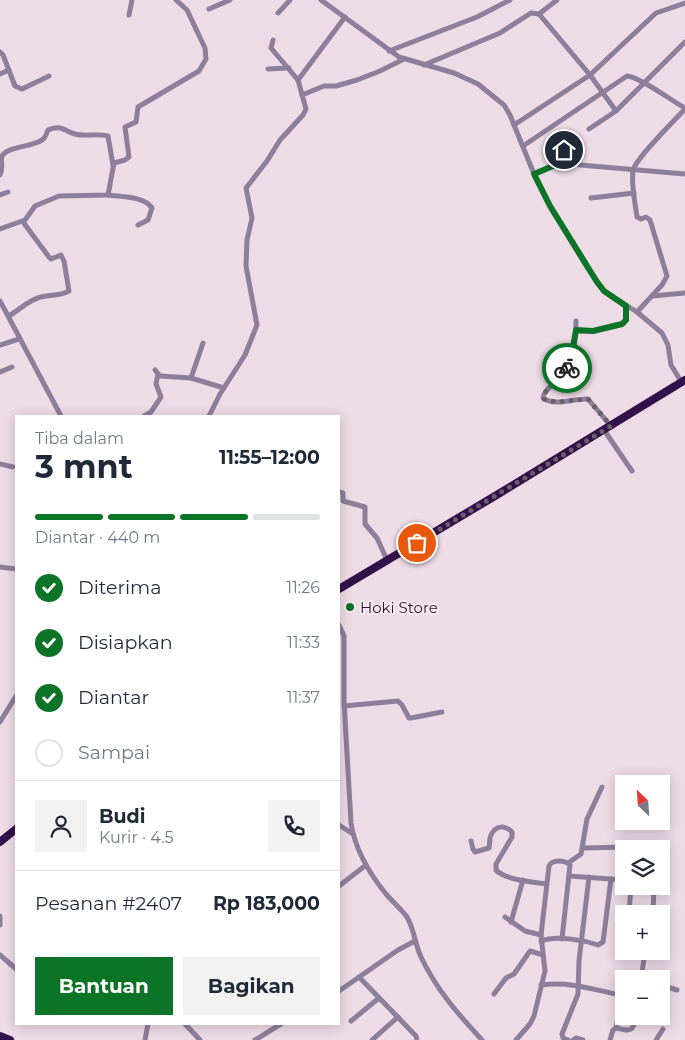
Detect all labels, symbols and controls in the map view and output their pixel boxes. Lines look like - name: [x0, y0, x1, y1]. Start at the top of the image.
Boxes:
- pin: [543, 129, 585, 171]
- icon: home: [550, 136, 578, 164]
- courier: [542, 343, 592, 393]
- icon: bike: [553, 354, 581, 382]
- text: Tiba dalam: [35, 429, 124, 448]
- text: 11:55–12:00: [219, 446, 320, 469]
- text: 3 mnt: [35, 447, 133, 486]
- pin: [396, 522, 438, 564]
- text: Diantar · 440 m: [35, 528, 160, 547]
- icon: bag: [403, 529, 431, 557]
- icon: check: [35, 574, 63, 602]
- text: Diterima: [78, 576, 161, 599]
- text: 11:26: [286, 578, 320, 597]
- place label: Hoki Store: [360, 598, 438, 617]
- marker: Hoki Store: [344, 601, 356, 613]
- icon: check: [35, 629, 63, 657]
- text: Disiapkan: [78, 631, 173, 654]
- text: 11:33: [287, 633, 320, 652]
- icon: check: [35, 684, 63, 712]
- text: Diantar: [78, 686, 149, 709]
- text: 11:37: [287, 688, 320, 707]
- text: Sampai: [78, 741, 150, 764]
- north arrow: [615, 775, 670, 830]
- map controls: [615, 775, 670, 1025]
- button: person: [35, 800, 87, 852]
- button: phone: [268, 800, 320, 852]
- text: Budi: [99, 805, 145, 828]
- text: Kurir · 4.5: [99, 828, 174, 847]
- button: layers: [615, 840, 670, 895]
- text: Pesanan #2407: [35, 892, 182, 915]
- text: Rp 183,000: [213, 892, 320, 915]
- button: +: [615, 905, 670, 960]
- button: Bantuan: [35, 957, 173, 1015]
- button: Bagikan: [183, 957, 320, 1015]
- button: −: [615, 970, 670, 1025]

